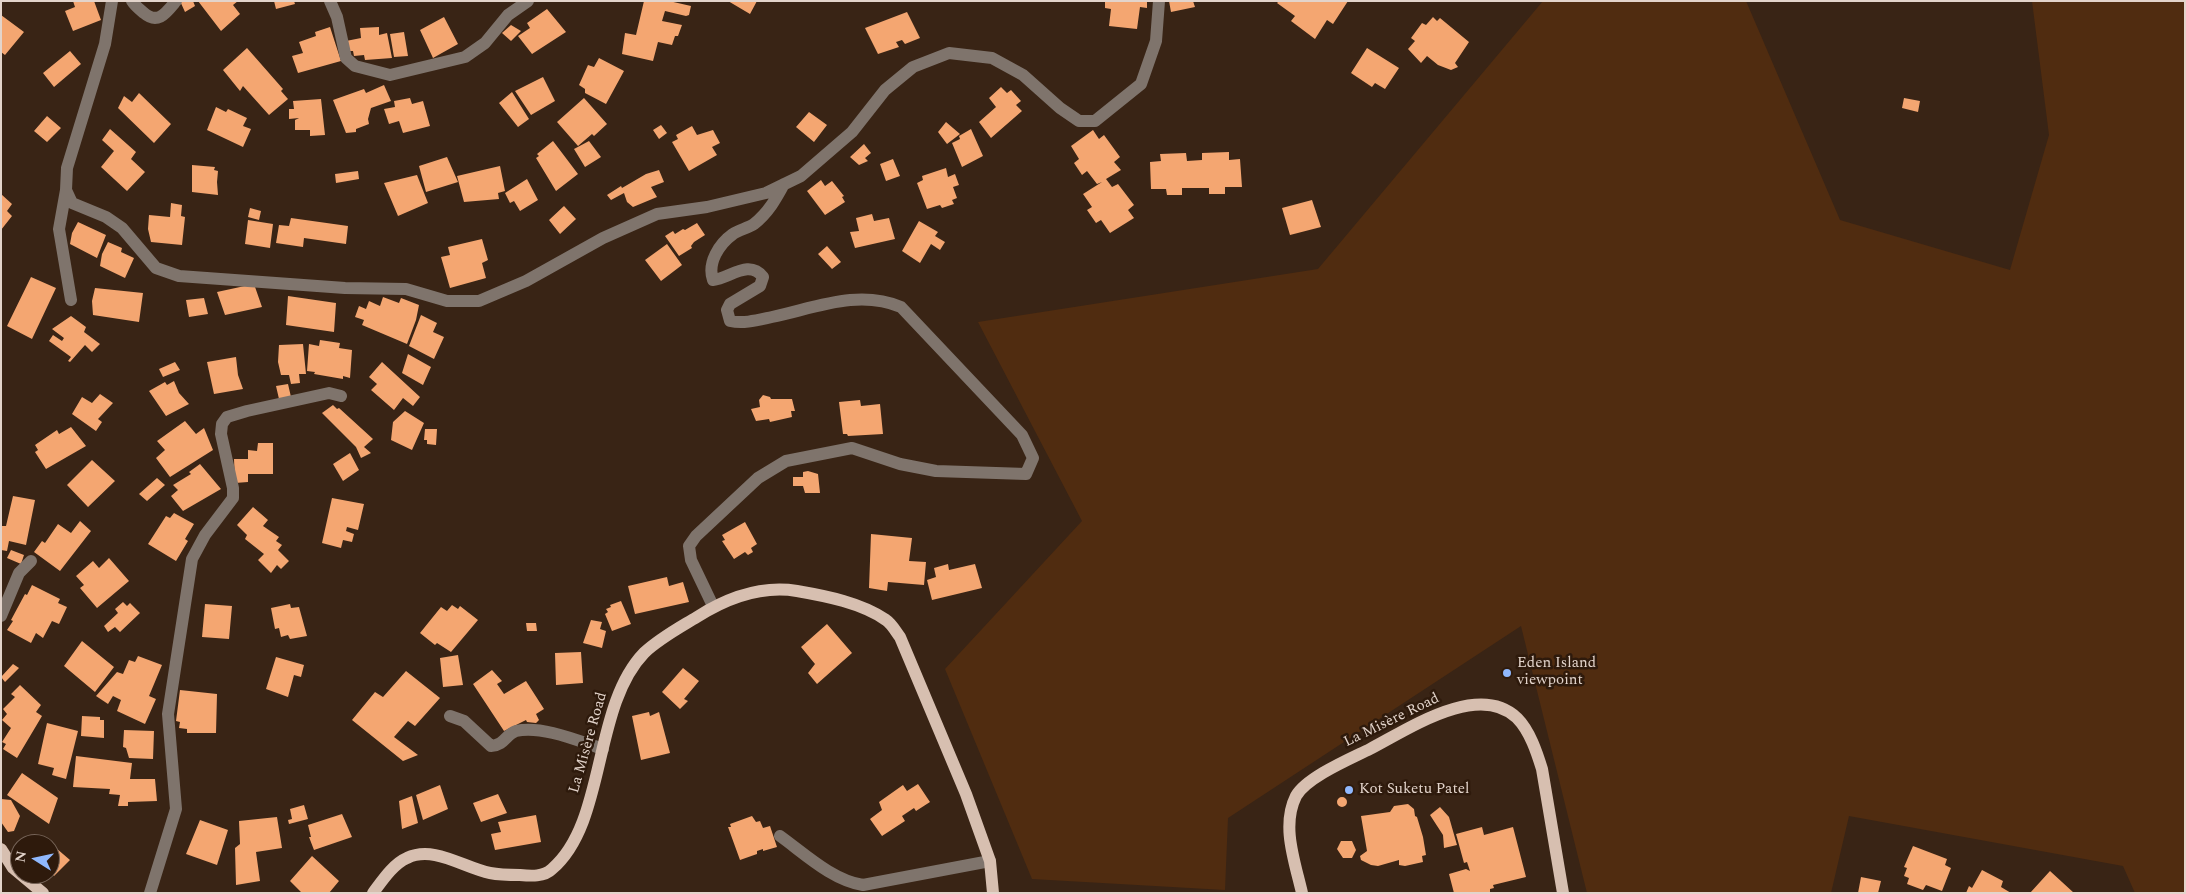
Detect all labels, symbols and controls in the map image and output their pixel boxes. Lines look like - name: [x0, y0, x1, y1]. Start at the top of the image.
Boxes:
- place label: Eden Island viewpoint: [1517, 655, 1596, 690]
- marker: Eden Island viewpoint: [1501, 667, 1513, 679]
- street label: La Misère Road: [566, 690, 612, 796]
- street label: La Misère Road: [1341, 690, 1443, 752]
- place label: Kot Suketu Patel: [1359, 781, 1469, 799]
- marker: Kot Suketu Patel: [1343, 784, 1355, 796]
- north arrow: [10, 834, 60, 884]
- text: N: [9, 849, 32, 864]

